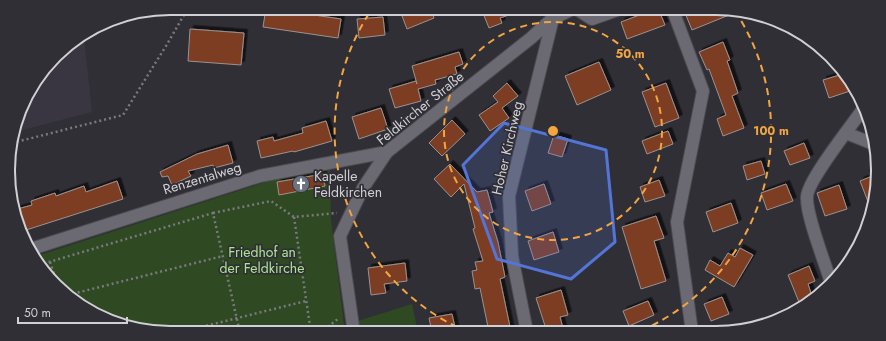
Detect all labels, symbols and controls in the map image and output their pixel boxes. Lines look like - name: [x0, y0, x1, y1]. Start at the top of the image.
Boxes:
- text: 50 m: [615, 45, 645, 63]
- street label: Feldkircher Straße: [372, 66, 468, 150]
- street label: Hoher Kirchweg: [486, 99, 528, 197]
- text: 100 m: [753, 122, 789, 140]
- centre of rings: [546, 124, 560, 138]
- street label: Renzentalweg: [160, 157, 244, 199]
- place label: Kapelle Feldkirchen: [314, 166, 382, 202]
- church icon: Kapelle Feldkirchen: [291, 174, 311, 194]
- park label: Friedhof an der Feldkirche: [220, 242, 304, 278]
- scale bar: [18, 299, 127, 325]
- text: 50 m: [24, 304, 51, 322]

